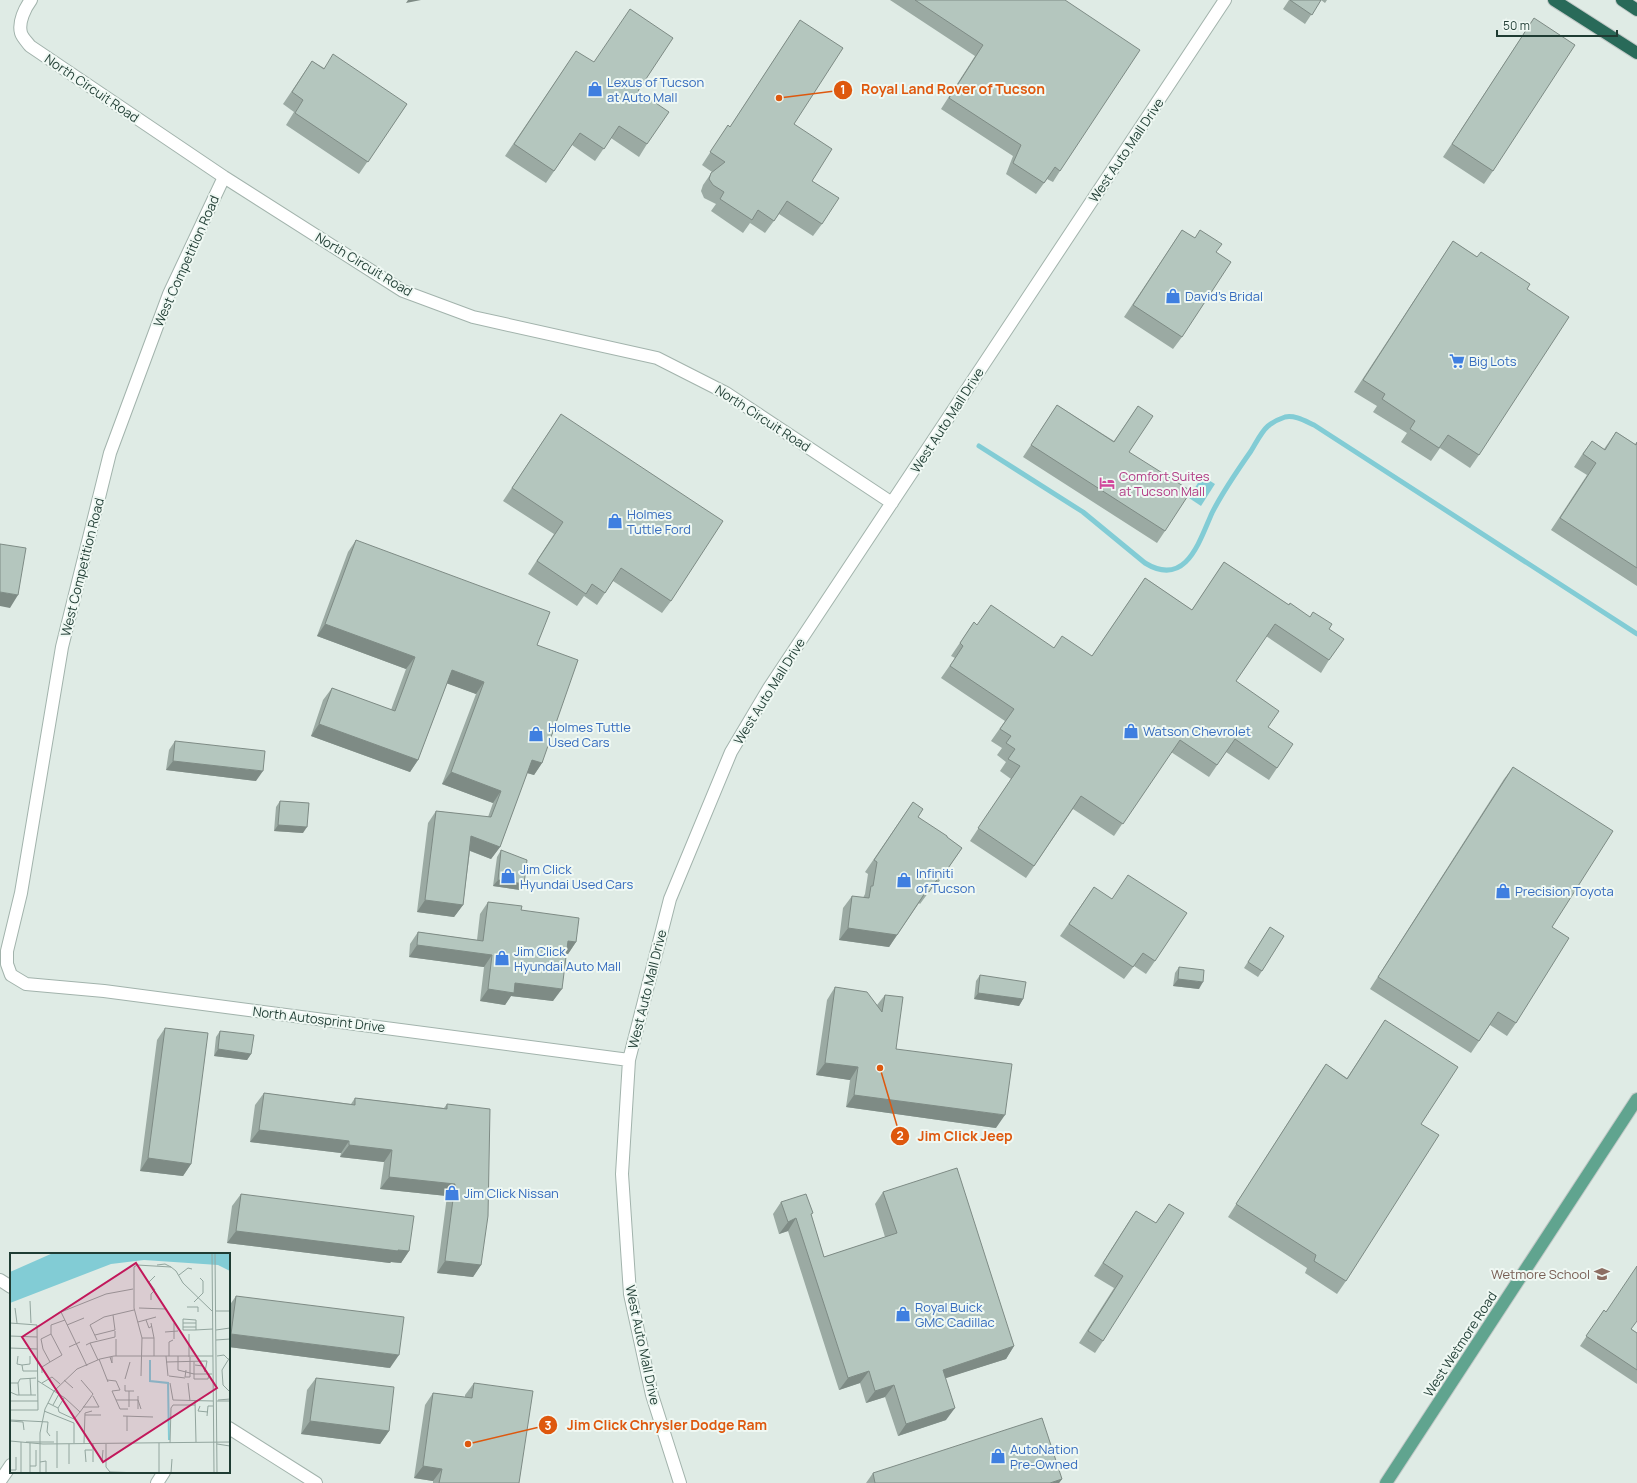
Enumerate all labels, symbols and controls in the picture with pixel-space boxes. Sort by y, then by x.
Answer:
scale bar [1497,12,1617,38]
text: 50 m [1503,17,1530,34]
street label: North Circuit Road [41,50,143,126]
place label: Lexus of Tucson at Auto Mall [607,73,704,106]
callout: Royal Land Rover of Tucson [833,77,1053,103]
text: Royal Land Rover of Tucson [861,79,1045,98]
shop icon: Lexus of Tucson at Auto Mall [586,80,604,98]
text: 1 [840,81,846,98]
street label: West Auto Mall Drive [1084,94,1168,206]
street label: West Competition Road [149,192,223,330]
street label: North Circuit Road [312,228,416,300]
shop icon: David's Bridal [1164,287,1182,305]
place label: David's Bridal [1185,287,1263,305]
supermarket icon: Big Lots [1448,352,1466,370]
place label: Big Lots [1469,352,1517,370]
street label: West Auto Mall Drive [906,364,988,476]
street label: North Circuit Road [712,380,814,456]
place label: Comfort Suites at Tucson Mall [1119,467,1210,500]
hotel icon: Comfort Suites at Tucson Mall [1098,474,1116,492]
street label: West Competition Road [56,496,108,638]
place label: Holmes Tuttle Ford [627,505,691,538]
shop icon: Holmes Tuttle Ford [606,512,624,530]
street label: West Auto Mall Drive [729,634,809,748]
place label: Holmes Tuttle Used Cars [548,718,631,751]
shop icon: Watson Chevrolet [1122,722,1140,740]
place label: Watson Chevrolet [1143,722,1251,740]
shop icon: Holmes Tuttle Used Cars [527,725,545,743]
place label: Jim Click Hyundai Used Cars [520,860,634,893]
place label: Infiniti of Tucson [916,864,975,897]
shop icon: Jim Click Hyundai Used Cars [499,867,517,885]
shop icon: Infiniti of Tucson [895,871,913,889]
shop icon: Precision Toyota [1494,882,1512,900]
place label: Precision Toyota [1515,882,1614,900]
street label: West Auto Mall Drive [624,927,671,1050]
place label: Jim Click Hyundai Auto Mall [514,942,621,975]
shop icon: Jim Click Hyundai Auto Mall [493,949,511,967]
street label: North Autosprint Drive [252,1002,387,1036]
callout: Jim Click Jeep [890,1123,1021,1149]
text: Jim Click Jeep [917,1126,1013,1145]
text: 2 [896,1127,904,1144]
shop icon: Jim Click Nissan [443,1184,461,1202]
place label: Jim Click Nissan [464,1184,559,1202]
inset map [10,1253,230,1473]
place label: Wetmore School [1491,1265,1590,1283]
school or university icon: Wetmore School [1593,1265,1611,1283]
street label: West Auto Mall Drive [622,1283,665,1407]
street label: West Wetmore Road [1419,1288,1501,1400]
place label: Royal Buick GMC Cadillac [915,1298,995,1331]
shop icon: Royal Buick GMC Cadillac [894,1305,912,1323]
callout: Jim Click Chrysler Dodge Ram [538,1412,775,1438]
text: Jim Click Chrysler Dodge Ram [567,1415,767,1434]
text: 3 [545,1417,552,1434]
place label: AutoNation Pre-Owned [1010,1440,1078,1473]
shop icon: AutoNation Pre-Owned [989,1447,1007,1465]

